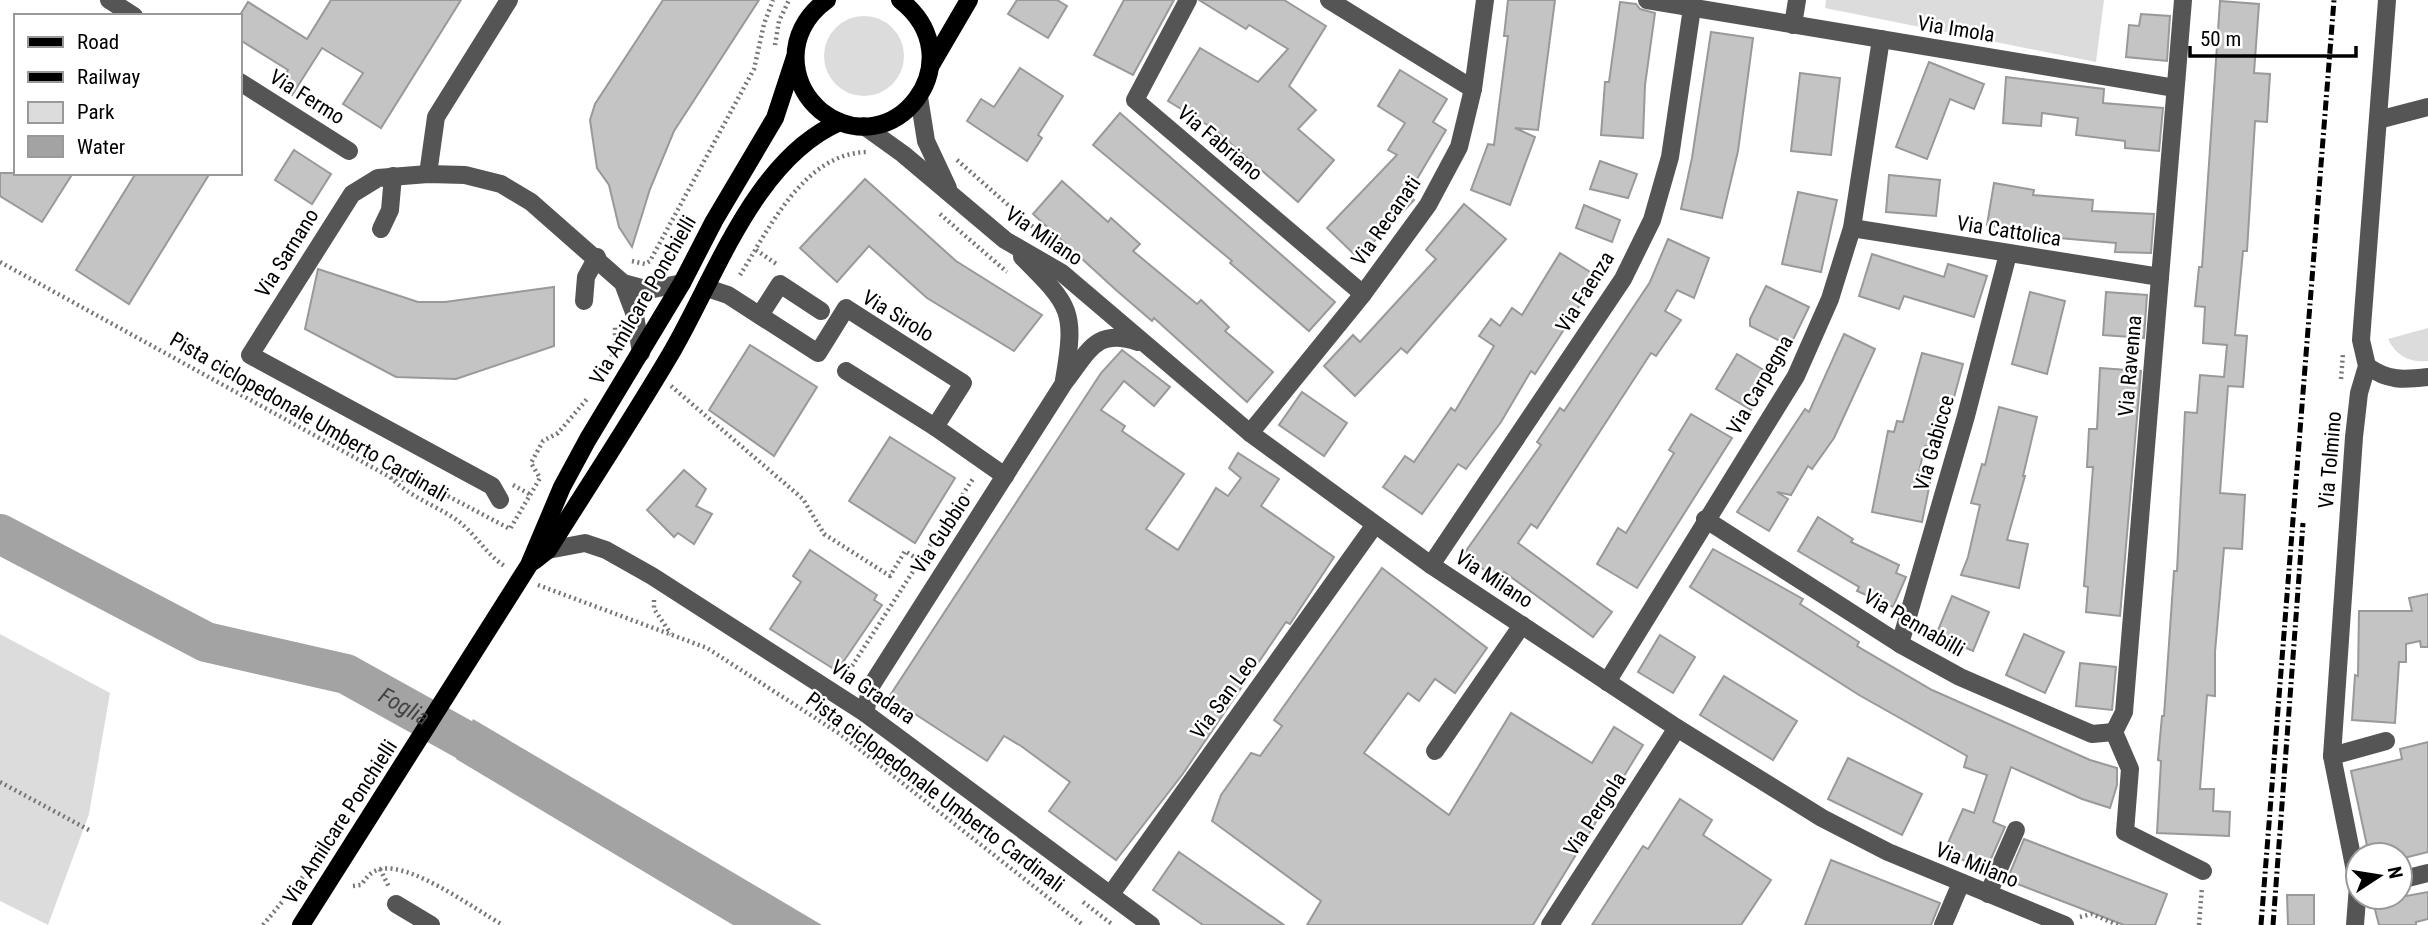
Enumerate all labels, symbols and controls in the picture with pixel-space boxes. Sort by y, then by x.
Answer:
street label: Via Imola [1916,11,1996,47]
legend [14,14,242,175]
scale bar [2190,14,2356,58]
text: 50 m [2200,27,2241,51]
text: Road [77,30,119,54]
text: Railway [77,65,140,89]
street label: Via Fermo [265,65,349,129]
text: Park [77,100,115,124]
street label: Via Fabriano [1173,100,1267,186]
text: Water [77,135,125,159]
street label: Via Recanati [1346,172,1426,270]
street label: Via Milano [1001,202,1087,270]
street label: Via Sarnano [250,204,324,302]
street label: Via Amilcare Ponchielli [585,211,701,389]
street label: Via Cattolica [1955,211,2063,251]
street label: Via Faenza [1551,247,1619,337]
street label: Via Sirolo [858,285,938,347]
street label: Via Ravenna [2114,314,2146,418]
street label: Pista ciclopedonale Umberto Cardinali [166,327,452,507]
street label: Via Carpegna [1722,331,1798,439]
street label: Via Gabicce [1909,392,1959,494]
street label: Via Tolmino [2314,410,2346,510]
street label: Via Gubbio [906,490,976,578]
street label: Via Milano [1451,545,1537,613]
street label: Via Pennabilli [1859,584,1969,662]
street label: Via San Leo [1186,650,1262,744]
street label: Via Gradara [826,655,920,729]
water label: Foglia [374,682,434,732]
street label: Pista ciclopedonale Umberto Cardinali [801,687,1069,897]
street label: Via Amilcare Ponchielli [278,735,402,909]
street label: Via Pergola [1559,768,1631,860]
street label: Via Milano [1932,837,2022,893]
north arrow [2344,841,2414,911]
text: N [2383,864,2408,881]

